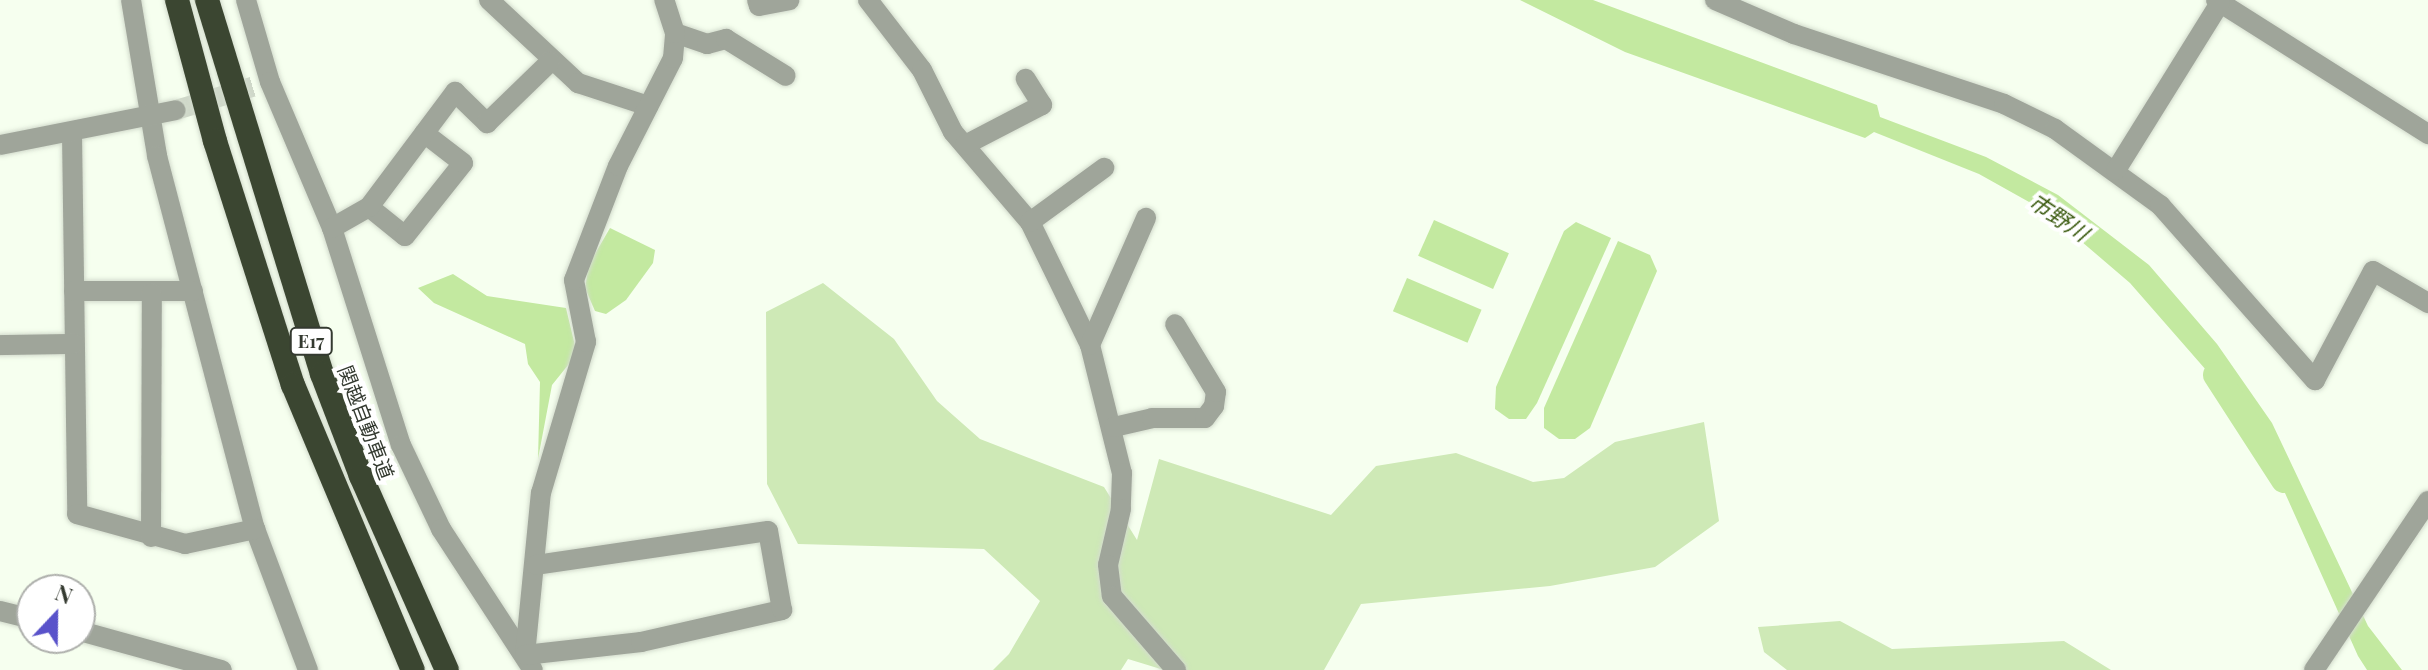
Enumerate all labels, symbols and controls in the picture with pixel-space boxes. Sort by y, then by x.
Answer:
water label: 市野川 [2024,188,2094,246]
road number: E17 [289,327,333,355]
street label: 関越自動車道 [334,362,400,482]
north arrow [16,574,96,654]
text: N [51,577,77,610]

